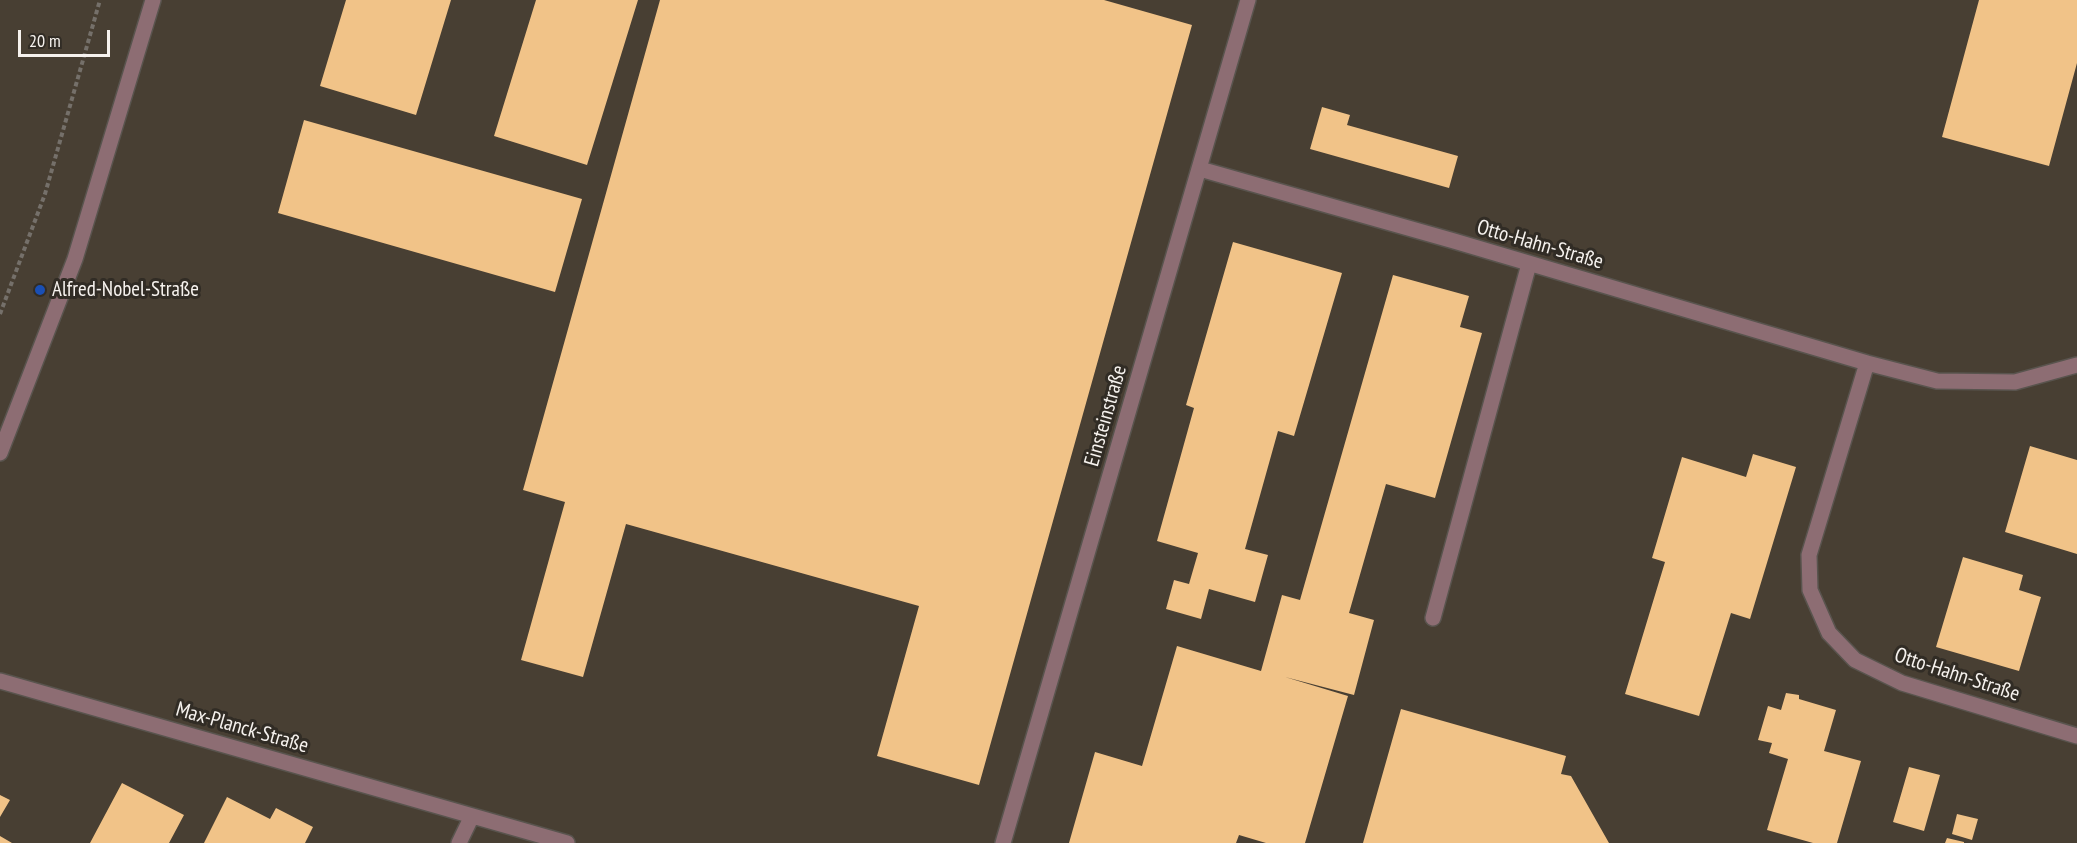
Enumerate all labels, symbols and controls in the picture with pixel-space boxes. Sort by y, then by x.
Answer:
scale bar [21,18,112,56]
text: 20 m [29,29,61,52]
street label: Otto-Hahn-Straße [1474,215,1606,275]
place label: Alfred-Nobel-Straße [52,277,199,303]
marker: Alfred-Nobel-Straße [33,283,47,297]
street label: Einsteinstraße [1080,363,1132,469]
street label: Otto-Hahn-Straße [1891,643,2023,707]
street label: Max-Planck-Straße [173,697,311,759]

